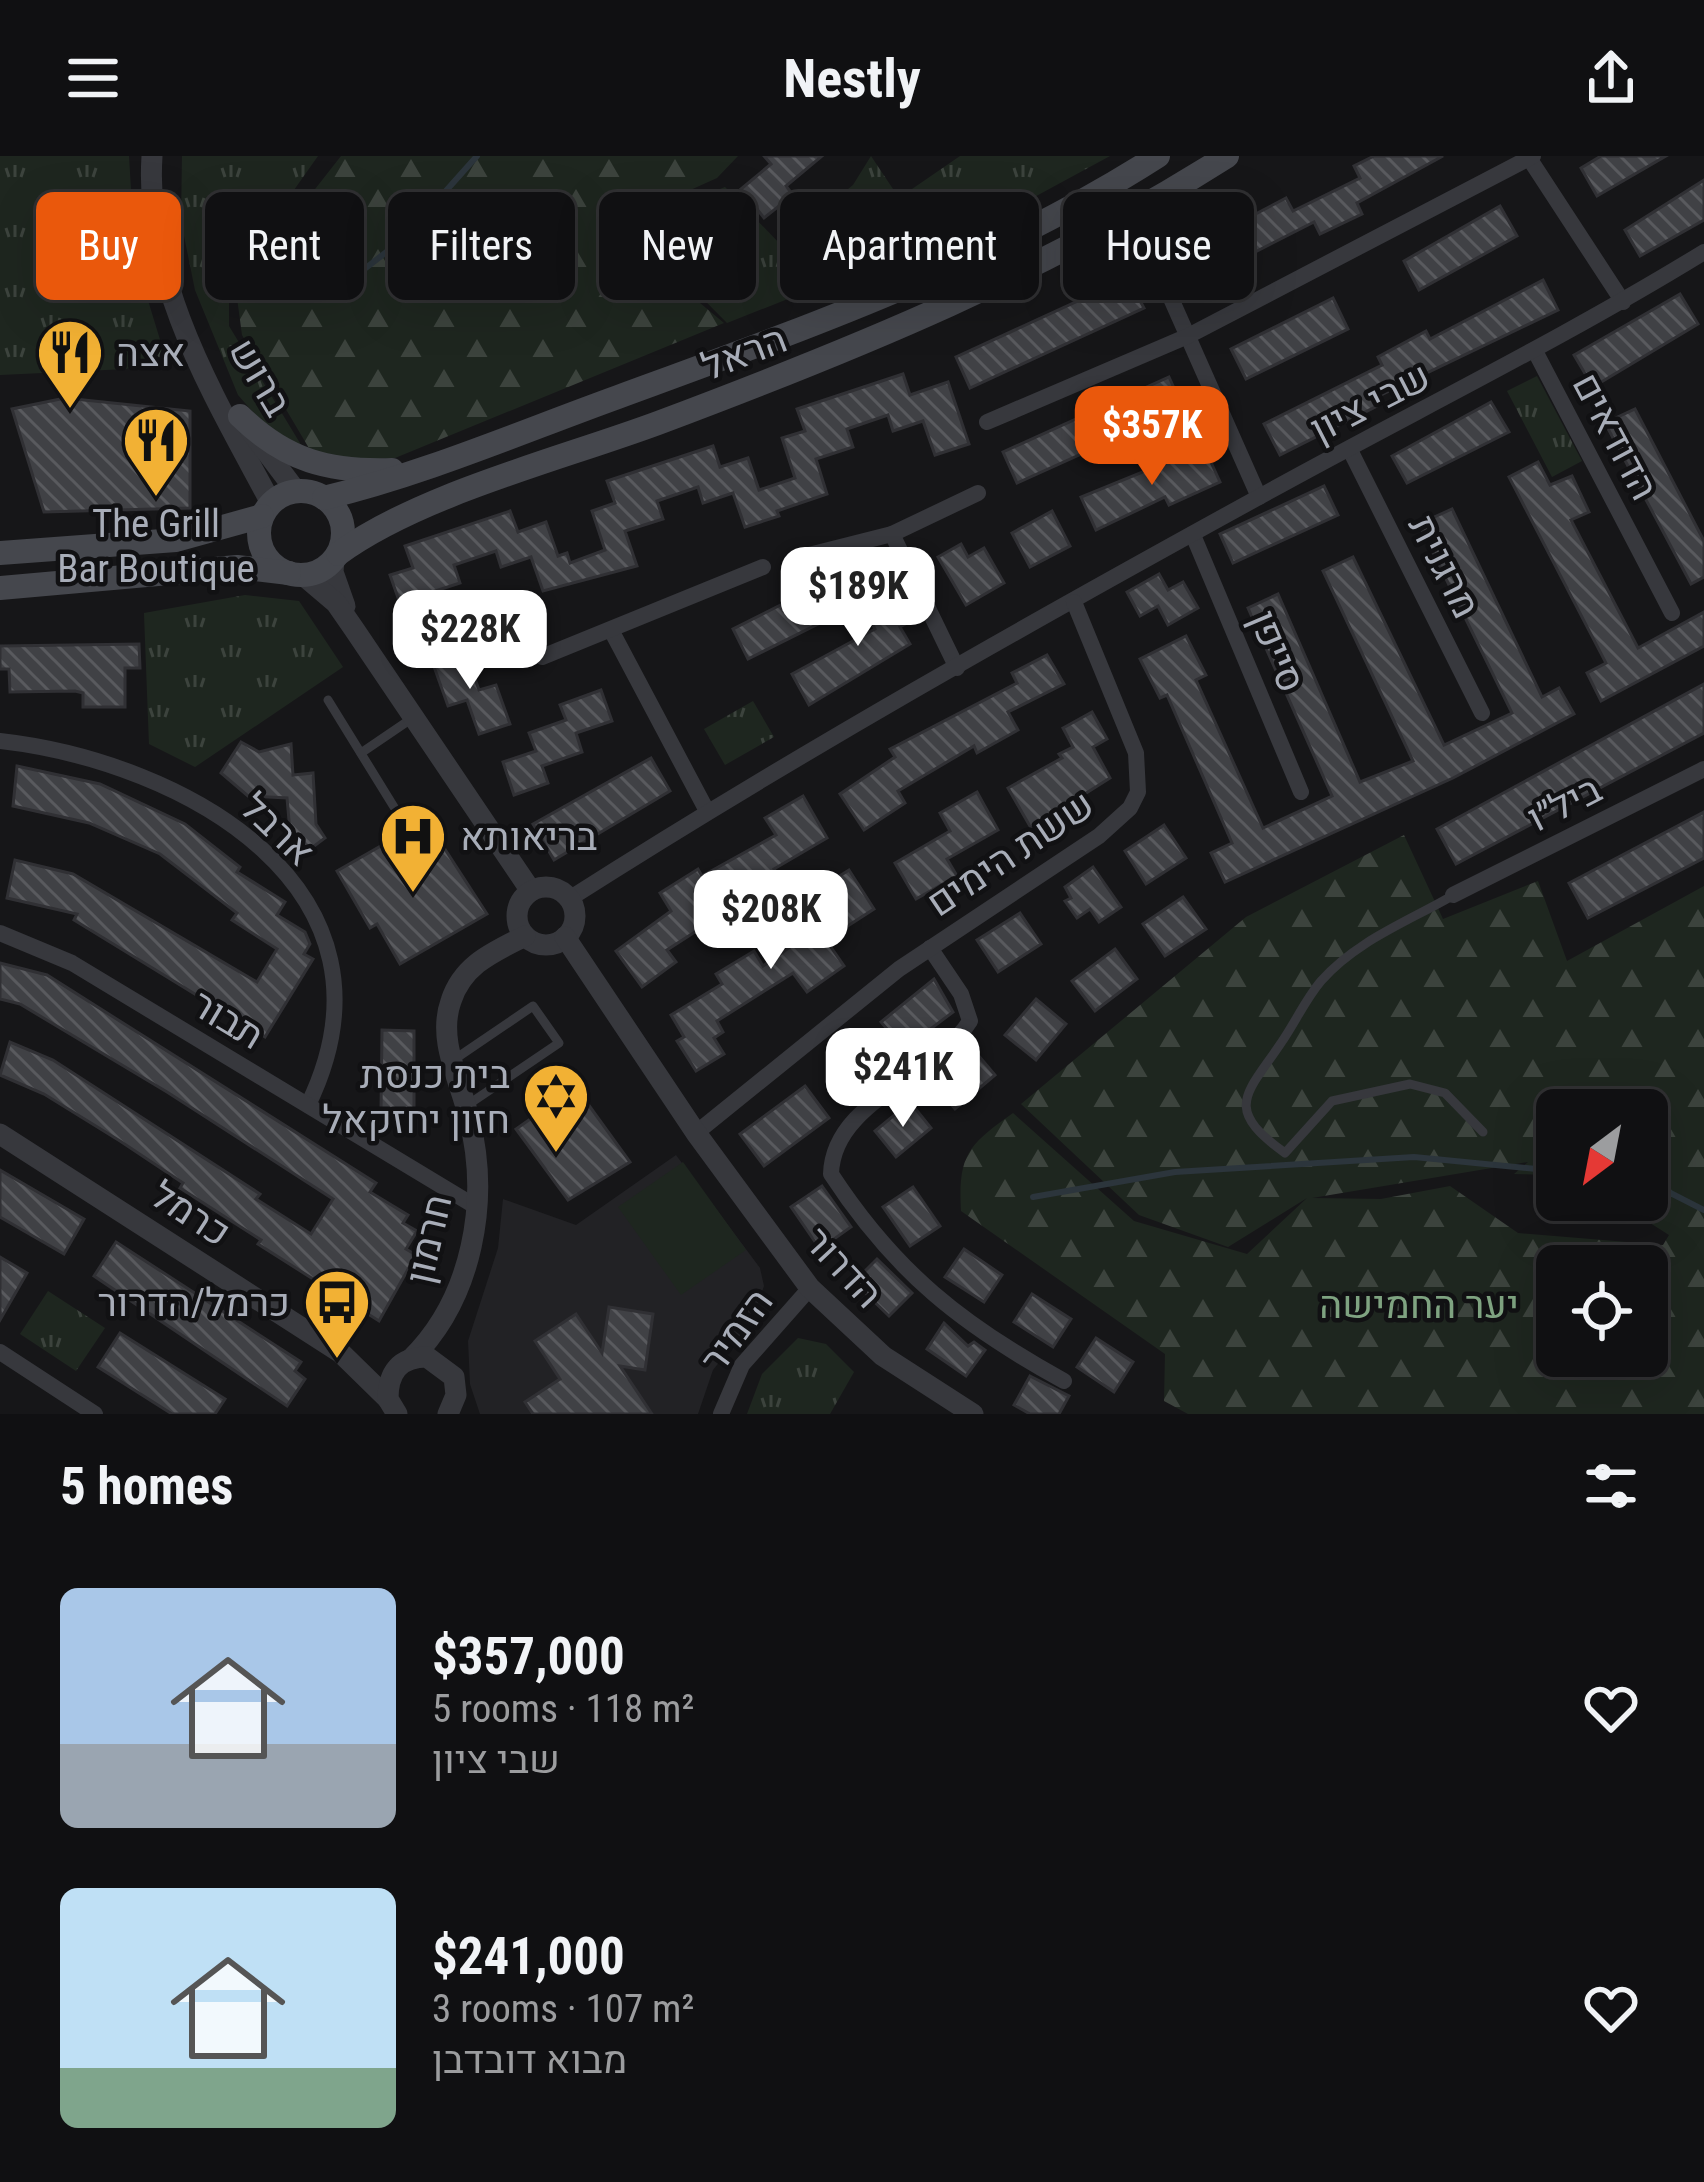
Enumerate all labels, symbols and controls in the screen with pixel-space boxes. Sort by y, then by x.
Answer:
icon: menu [60,45,126,111]
icon: share [1578,45,1644,111]
text: Nestly [783,47,921,110]
chip: Buy [36,192,181,300]
chip: Rent [205,192,364,300]
chip: Filters [388,192,575,300]
chip: New [599,192,756,300]
chip: Apartment [780,192,1039,300]
chip: House [1063,192,1254,300]
street label: הראל [695,316,793,390]
restaurant icon: אצה [35,317,105,411]
place label: אצה [116,330,185,376]
street label: ברוש [219,330,301,425]
street label: שבי ציון [1303,353,1438,452]
street label: הדודאים [1563,365,1667,508]
pin: $357K [1068,386,1236,488]
text: $357K [1102,402,1202,448]
restaurant icon: The Grill Bar Boutique [121,405,191,499]
place label: The Grill Bar Boutique [57,501,255,592]
street label: מרגנית [1399,507,1489,626]
pin: $189K [774,547,942,649]
text: $189K [808,563,908,609]
pin: $228K [386,590,554,692]
street label: סייפן [1239,604,1315,699]
text: $228K [420,606,520,652]
street label: ביל״ו [1520,766,1609,842]
street label: ששת הימים [918,781,1103,926]
street label: ארבל [231,784,324,876]
hospital icon: בריאותא [378,801,448,895]
place label: בריאותא [460,814,597,860]
pin: $208K [687,870,855,972]
text: $208K [721,886,821,932]
street label: תבור [183,981,272,1059]
pin: $241K [819,1028,987,1130]
text: $241K [853,1044,953,1090]
place label: בית כנסת חזון יחזקאל [322,1052,510,1143]
synagogue icon: בית כנסת חזון יחזקאל [521,1061,591,1155]
north arrow [1536,1089,1668,1221]
map controls [1536,1089,1668,1377]
street label: כרמל [142,1171,239,1256]
street label: חרמון [396,1190,462,1288]
street label: הדרור [795,1218,892,1317]
button: locate [1536,1245,1668,1377]
bus stop icon: כרמל/הדרור [302,1267,372,1361]
place label: כרמל/הדרור [98,1280,290,1326]
street label: הזמיר [691,1280,783,1381]
park label: יער החמישה [1319,1282,1519,1328]
icon: filters [1578,1453,1644,1519]
text: 5 homes [60,1457,233,1516]
text: $357,000 [432,1627,625,1686]
icon: home [156,1636,300,1780]
icon: heart [1578,1675,1644,1741]
text: 5 rooms · 118 m² [432,1686,694,1732]
text: שבי ציון [432,1737,560,1783]
text: $241,000 [432,1927,625,1986]
icon: home [156,1936,300,2080]
icon: heart [1578,1975,1644,2041]
text: 3 rooms · 107 m² [432,1986,694,2032]
text: מבוא דובדבן [432,2037,627,2083]

